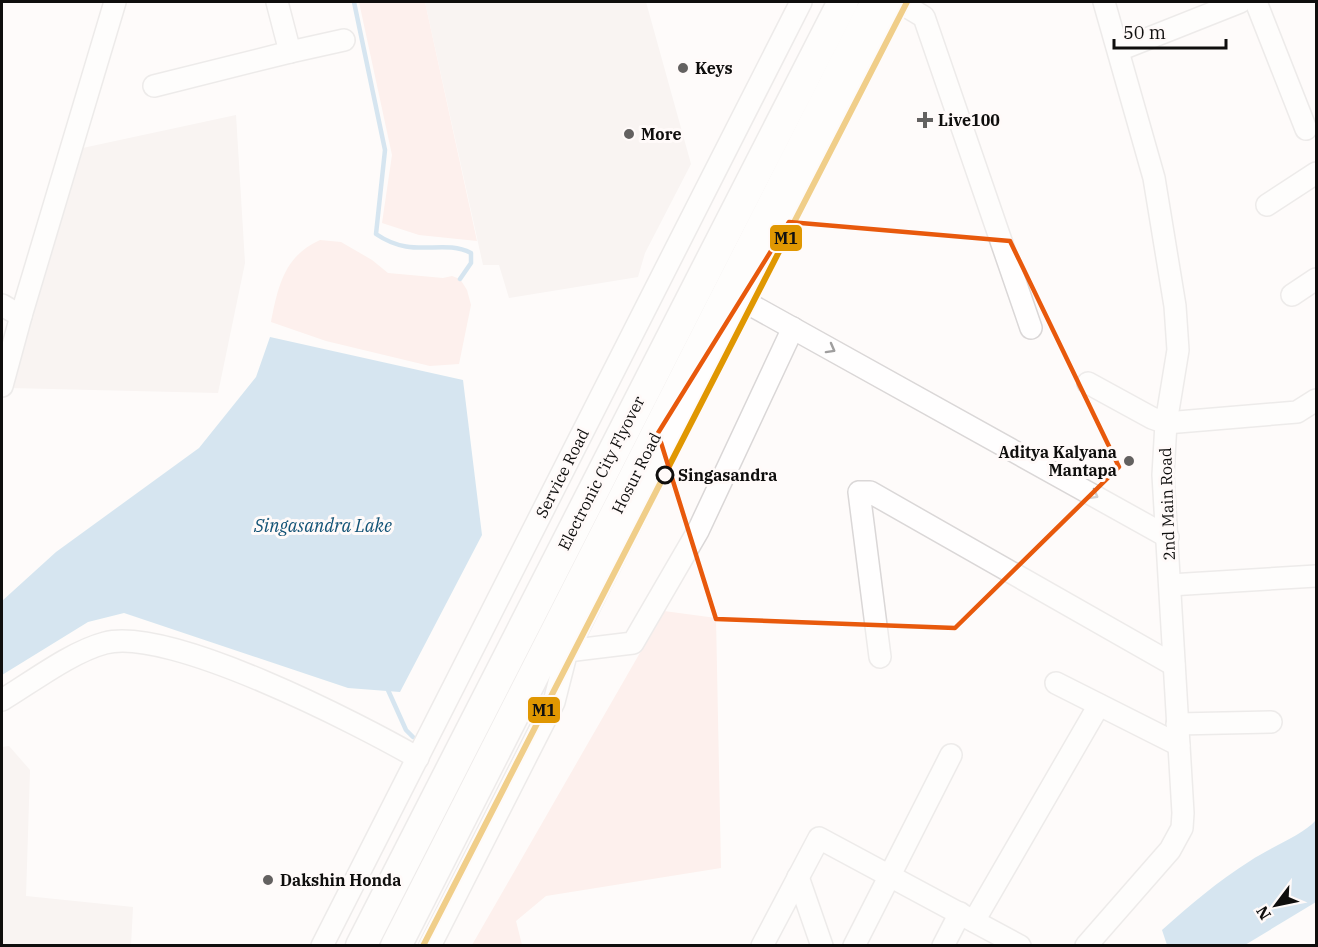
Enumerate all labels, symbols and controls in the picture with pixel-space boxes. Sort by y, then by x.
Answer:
scale bar [1114,12,1226,50]
text: 50 m [1123,21,1166,44]
place label: Keys [695,58,733,78]
marker: Keys [676,61,690,75]
place label: Live100 [938,110,1000,130]
marker: Live100 [916,111,934,129]
place label: More [641,124,682,144]
marker: More [622,127,636,141]
line badge: M1 [769,224,803,252]
text: M1 [774,228,798,248]
one-way arrow [825,342,836,354]
street label: Electronic City Flyover [553,393,649,553]
street label: Service Road [531,425,593,521]
street label: Hosur Road [607,429,665,517]
place label: Aditya Kalyana Mantapa [999,442,1117,480]
street label: 2nd Main Road [1155,447,1179,561]
marker: Aditya Kalyana Mantapa [1122,454,1136,468]
place label: Singasandra [678,465,777,485]
marker: Singasandra [656,466,674,484]
one-way arrow [1087,488,1098,499]
water label: Singasandra Lake [253,514,392,537]
line badge: M1 [527,696,561,724]
text: M1 [532,700,556,720]
place label: Dakshin Honda [280,870,401,890]
marker: Dakshin Honda [261,873,275,887]
north arrow [1246,875,1306,935]
text: N [1251,902,1275,924]

